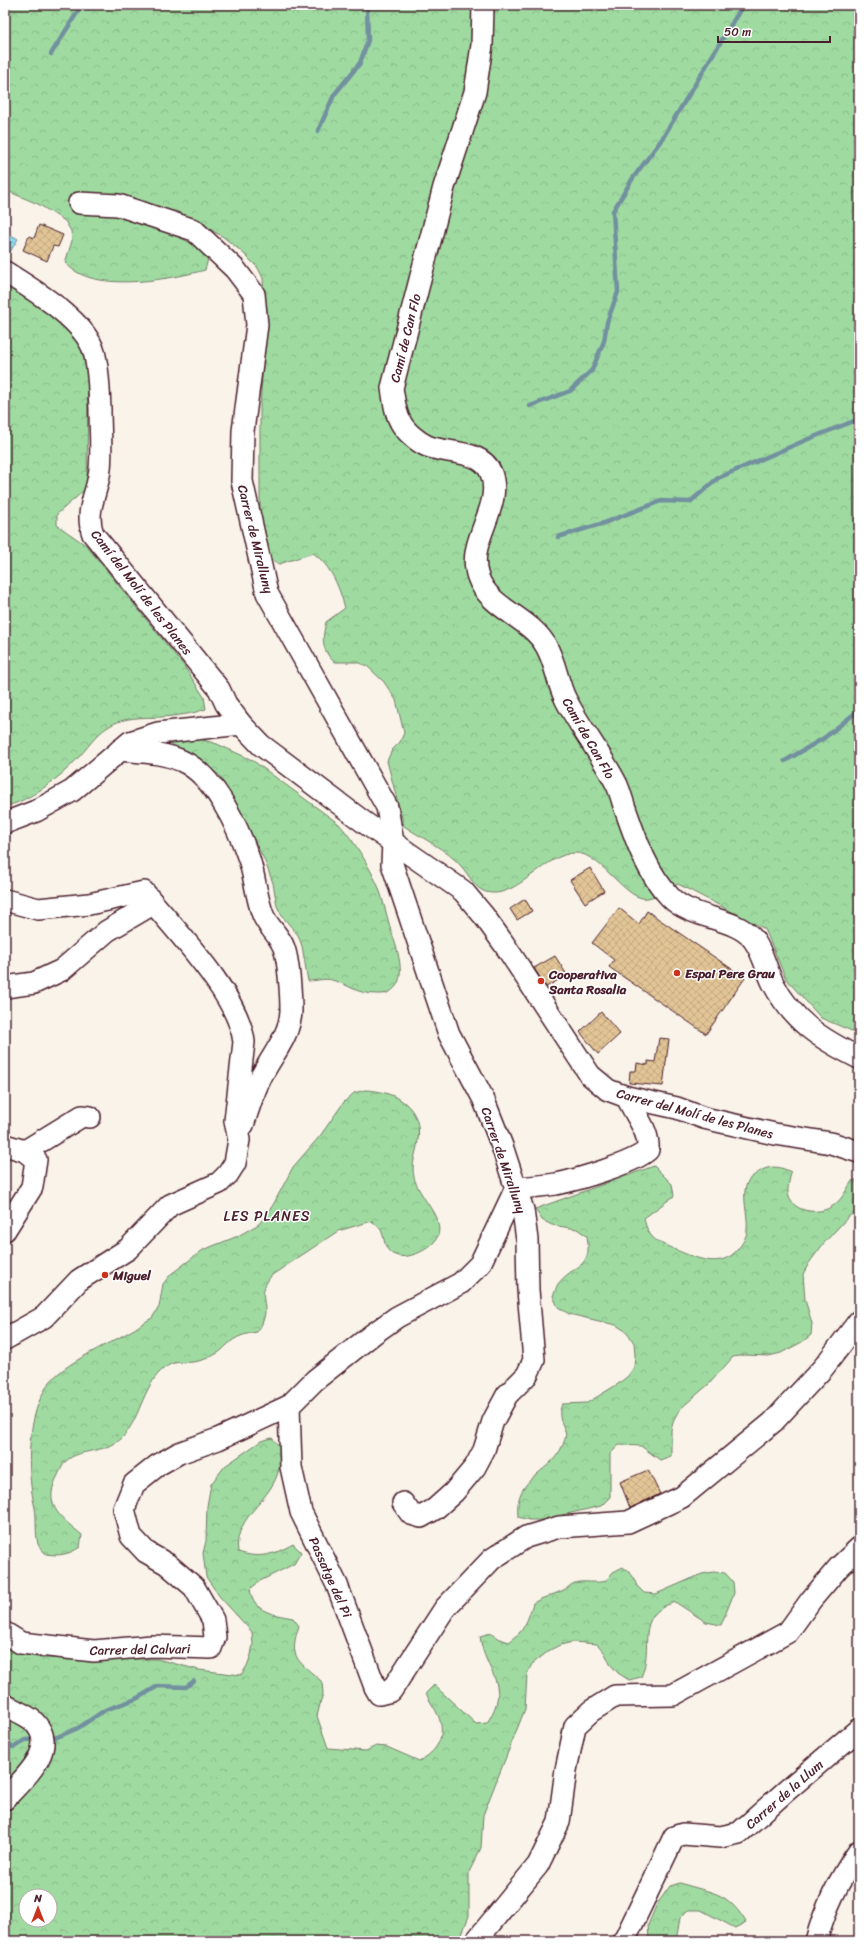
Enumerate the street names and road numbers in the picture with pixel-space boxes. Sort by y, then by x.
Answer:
street label: Camí de Can Flo [383,291,428,385]
street label: Carrer de Miralluny [231,482,280,596]
street label: Camí del Molí de les Planes [85,524,199,661]
street label: Camí de Can Flo [556,693,621,784]
street label: Carrer del Molí de les Planes [614,1081,776,1146]
street label: Carrer de Miralluny [475,1104,533,1217]
street label: Passatge del Pi [302,1533,359,1622]
street label: Carrer del Calvari [89,1637,191,1662]
street label: Carrer de la Llum [740,1754,829,1835]

